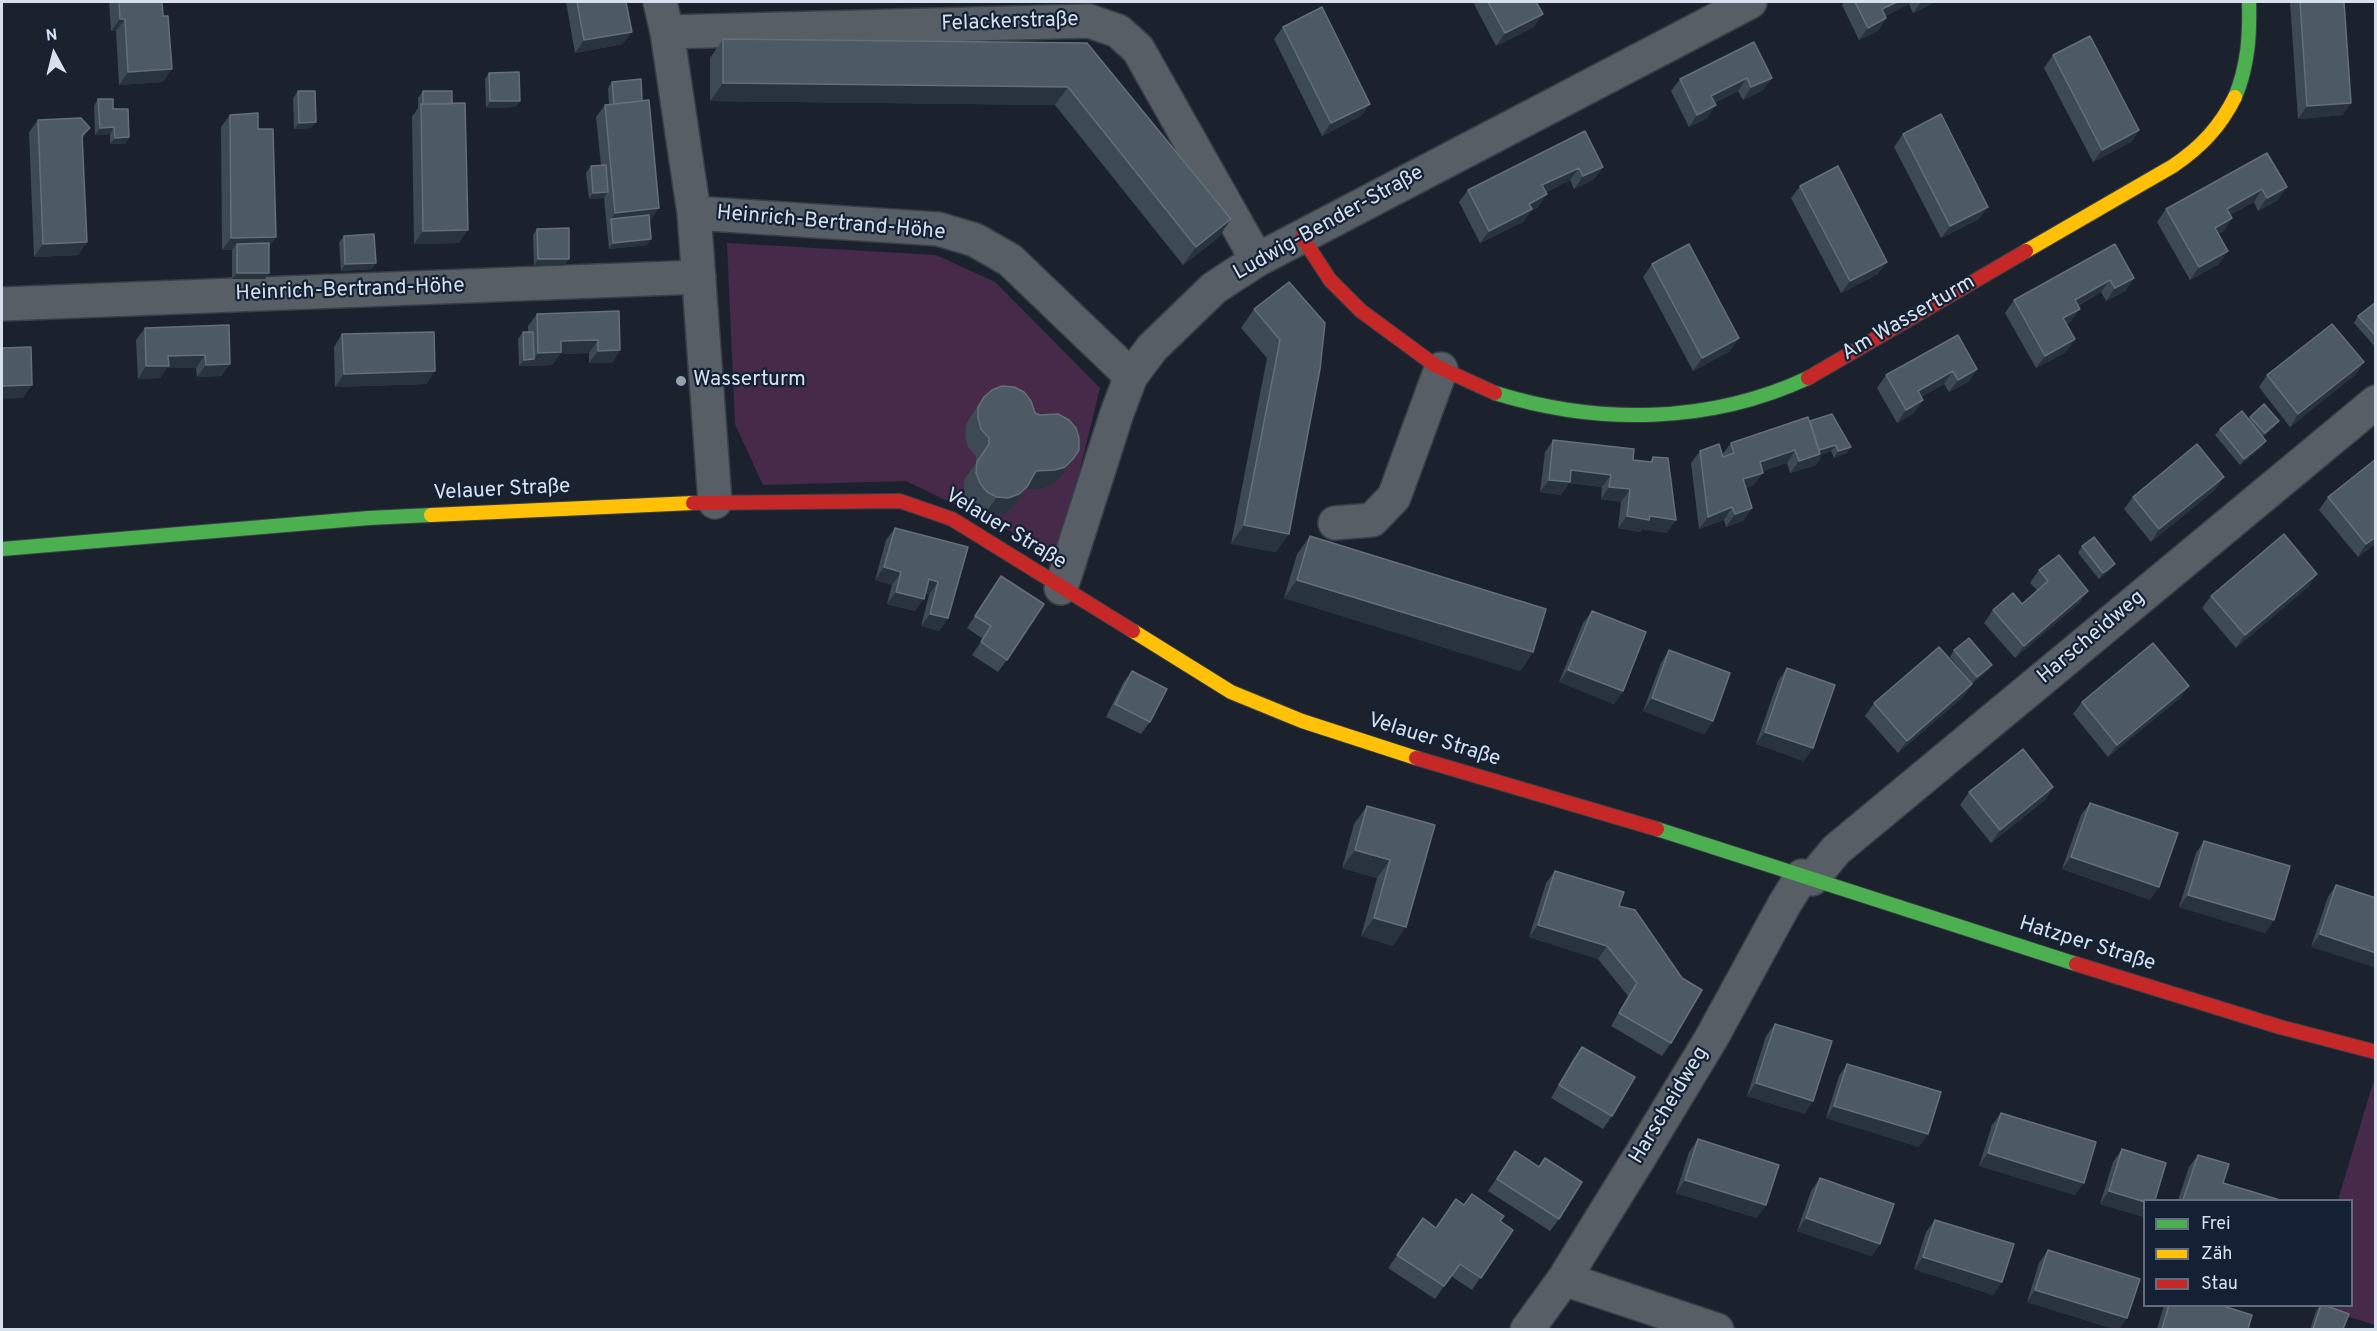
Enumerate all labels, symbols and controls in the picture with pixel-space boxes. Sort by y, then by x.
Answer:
street label: Felackerstraße [941,8,1079,38]
north arrow [24,24,84,84]
text: N [45,26,59,47]
street label: Ludwig-Bender-Straße [1230,161,1428,287]
street label: Heinrich-Bertrand-Höhe [716,201,946,247]
street label: Am Wasserturm [1838,271,1980,367]
street label: Heinrich-Bertrand-Höhe [235,274,465,308]
place label: Wasserturm [693,368,806,394]
marker: Wasserturm [674,374,688,388]
street label: Velauer Straße [433,475,571,507]
street label: Velauer Straße [940,484,1070,576]
street label: Harscheidweg [2033,586,2151,690]
street label: Velauer Straße [1365,709,1503,773]
street label: Hatzper Straße [2016,912,2158,978]
street label: Harscheidweg [1625,1043,1715,1169]
legend [2143,1199,2353,1307]
text: Frei [2201,1213,2231,1236]
text: Zäh [2201,1243,2232,1266]
text: Stau [2201,1273,2238,1296]

